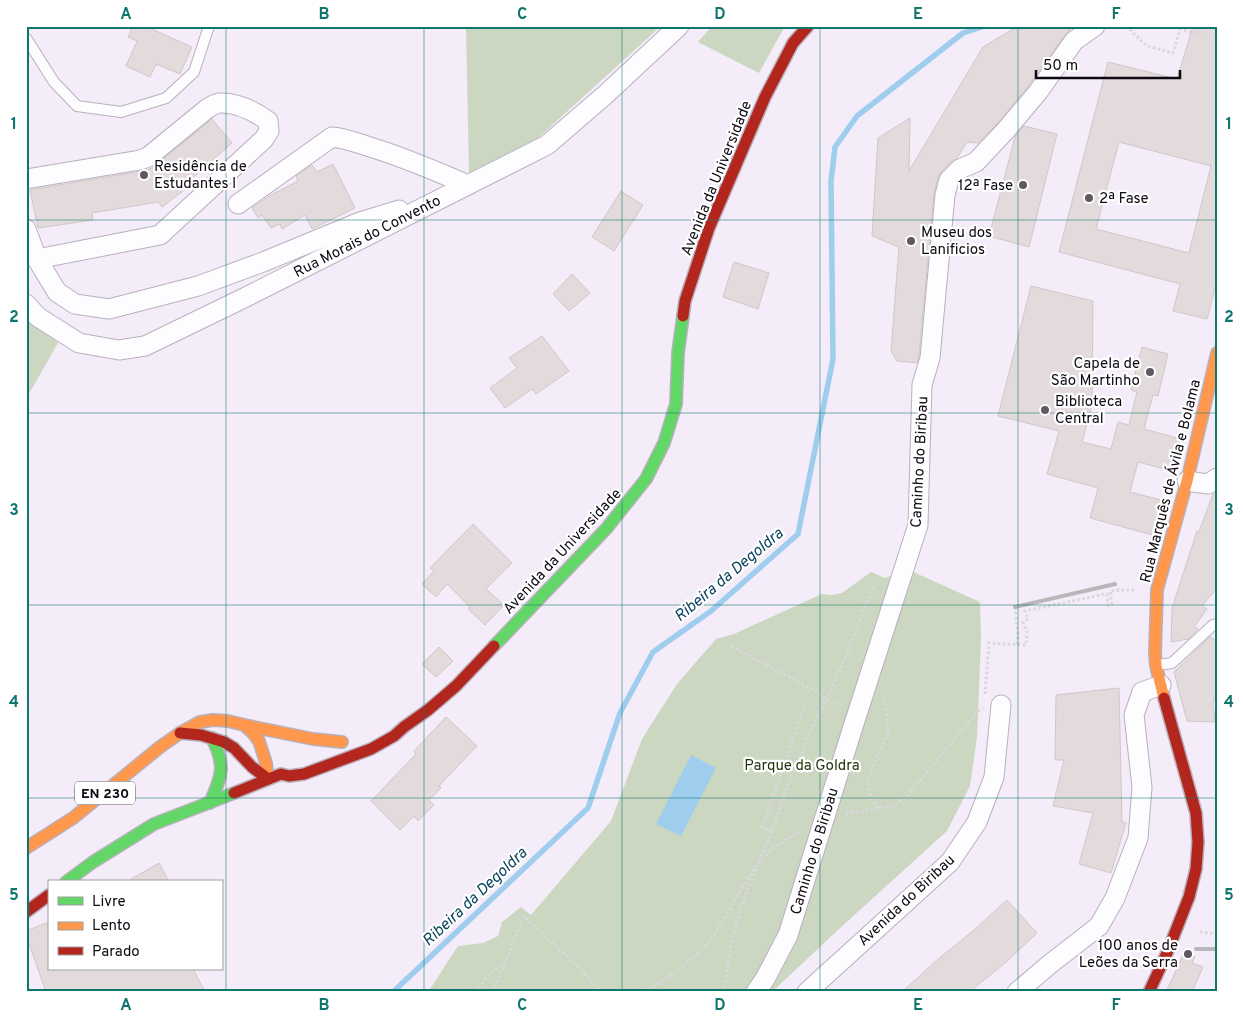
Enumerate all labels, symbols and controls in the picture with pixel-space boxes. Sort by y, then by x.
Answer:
text: A [120,5,132,25]
text: B [318,5,330,25]
text: C [517,5,527,25]
text: D [714,5,726,25]
text: E [913,5,923,25]
text: F [1111,5,1121,25]
scale bar [1036,48,1179,80]
text: 50 m [1043,57,1078,76]
street label: Avenida da Universidade [678,98,757,259]
text: 1 [11,115,17,135]
text: 1 [1226,115,1232,135]
place label: Residência de Estudantes I [154,158,247,194]
marker: Residência de Estudantes I [138,169,150,181]
place label: 12ª Fase [958,177,1013,196]
marker: 12ª Fase [1017,179,1029,191]
place label: 2ª Fase [1099,190,1149,209]
street label: Rua Morais do Convento [291,192,444,283]
marker: 2ª Fase [1083,192,1095,204]
place label: Museu dos Lanificios [921,224,992,260]
marker: Museu dos Lanificios [905,235,917,247]
text: 2 [9,308,19,328]
text: 2 [1224,308,1234,328]
place label: Capela de São Martinho [1051,355,1140,391]
marker: Capela de São Martinho [1144,366,1156,378]
street label: Rua Marquês de Ávila e Bolama [1136,378,1206,585]
place label: Biblioteca Central [1055,393,1122,429]
street label: Caminho do Biribau [908,396,933,528]
marker: Biblioteca Central [1039,404,1051,416]
street label: Avenida da Universidade [500,485,626,619]
text: 3 [9,501,19,521]
text: 3 [1224,501,1234,521]
water label: Ribeira da Degoldra [671,524,788,627]
text: 4 [9,693,19,713]
text: 4 [1224,693,1234,713]
park label: Parque da Goldra [744,757,860,776]
road number: EN 230 [75,781,135,804]
street label: Caminho do Biribau [787,786,844,917]
water label: Ribeira da Degoldra [419,843,533,951]
street label: Avenida do Biribau [855,851,960,951]
legend [48,880,222,970]
text: 5 [9,886,19,906]
text: 5 [1224,886,1234,906]
text: Livre [92,893,126,912]
text: Lento [92,917,131,936]
place label: 100 anos de Leões da Serra [1079,937,1178,973]
text: Parado [92,943,140,962]
marker: 100 anos de Leões da Serra [1182,948,1194,960]
text: A [120,996,132,1016]
text: B [318,996,330,1016]
text: C [517,996,527,1016]
text: D [714,996,726,1016]
text: E [913,996,923,1016]
text: F [1111,996,1121,1016]

